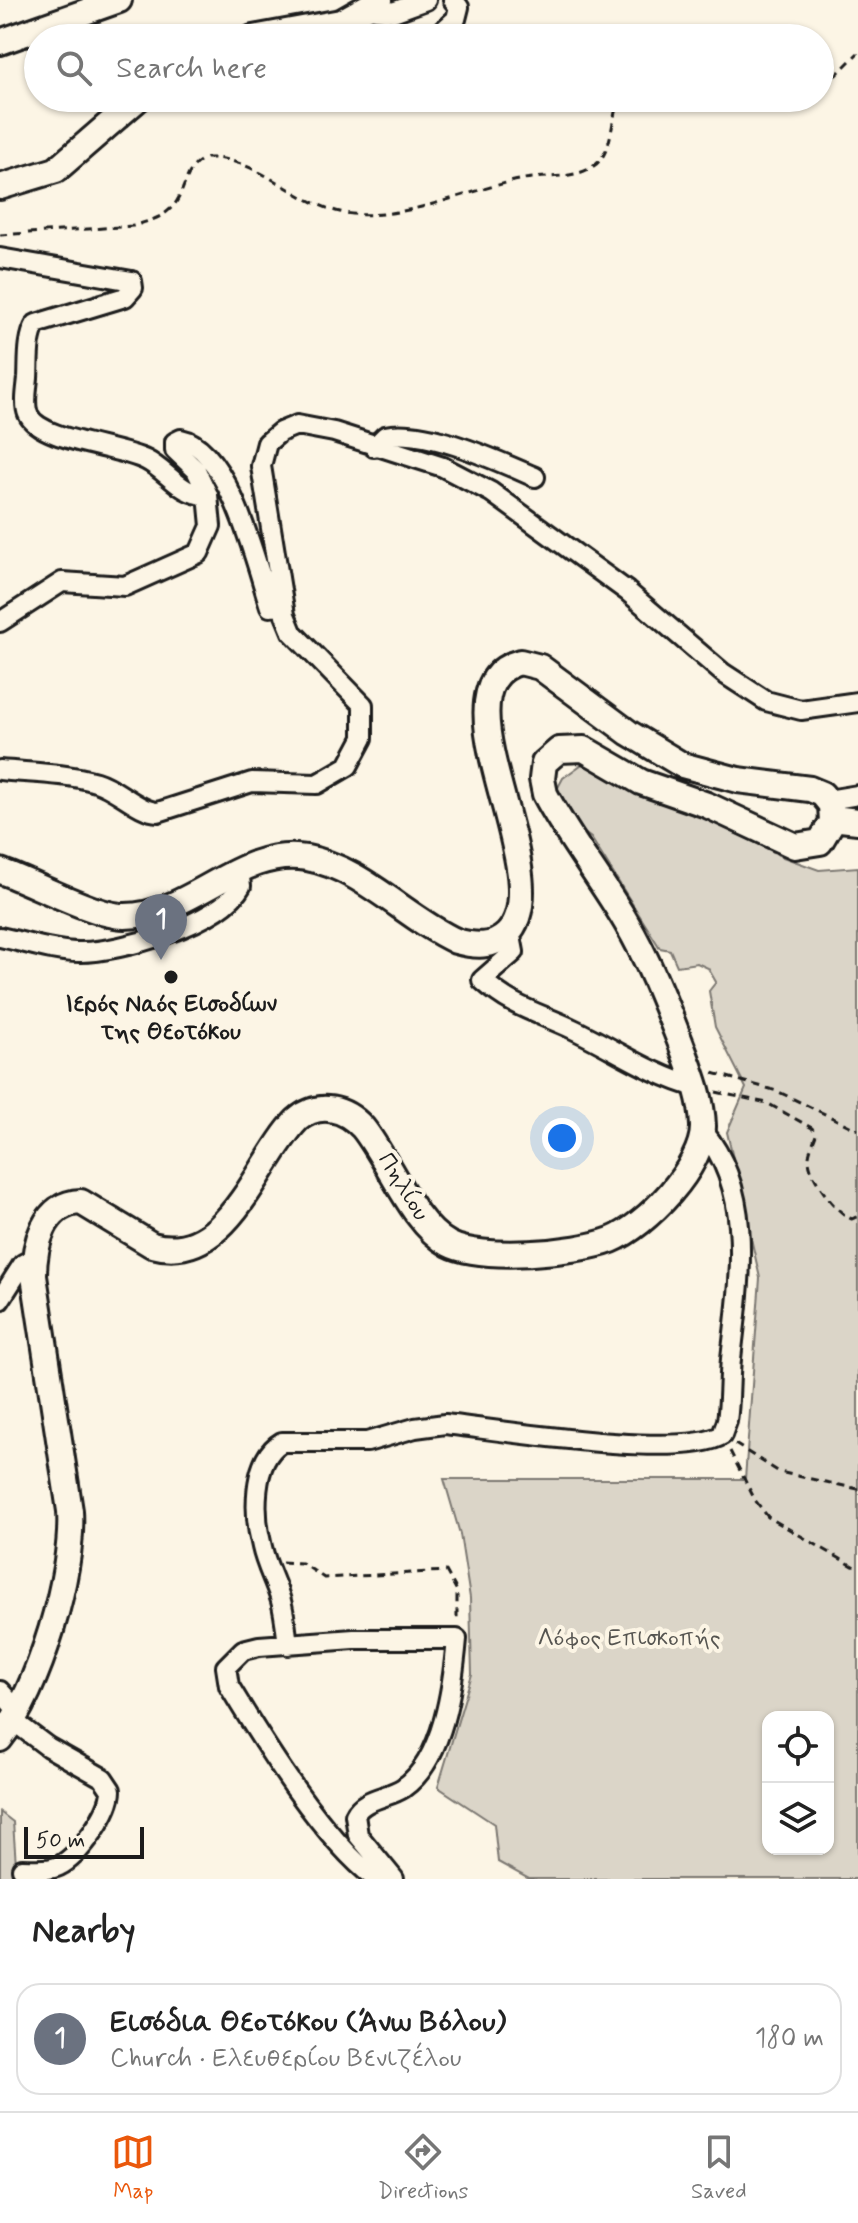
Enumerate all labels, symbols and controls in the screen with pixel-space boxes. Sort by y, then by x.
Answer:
search box [24,24,834,112]
icon: search [52,46,96,90]
text: Search here [116,49,267,88]
pin: 1 [135,894,187,960]
marker: Ιερός Ναός Εισοδίων της Θεοτόκου [162,968,180,986]
place label: Ιερός Ναός Εισοδίων της Θεοτόκου [65,989,277,1048]
your location [542,1118,582,1158]
street label: Πηλίου [370,1147,436,1227]
park label: Λόφος Επισκοπής [537,1623,721,1654]
map controls [762,1711,834,1855]
button: locate [762,1711,834,1783]
button: layers [762,1783,834,1855]
scale bar [24,1823,144,1859]
text: 50 m [36,1827,85,1855]
text: Nearby [32,1909,136,1954]
text: Εισόδια Θεοτόκου (Άνω Βόλου) [110,2003,506,2042]
text: 1 [54,2022,66,2056]
text: 180 m [755,2022,824,2056]
text: Church · Ελευθερίου Βενιζέλου [110,2042,462,2076]
tab: Map [111,2130,155,2206]
tab: Directions [378,2130,468,2206]
tab: Saved [691,2130,747,2206]

